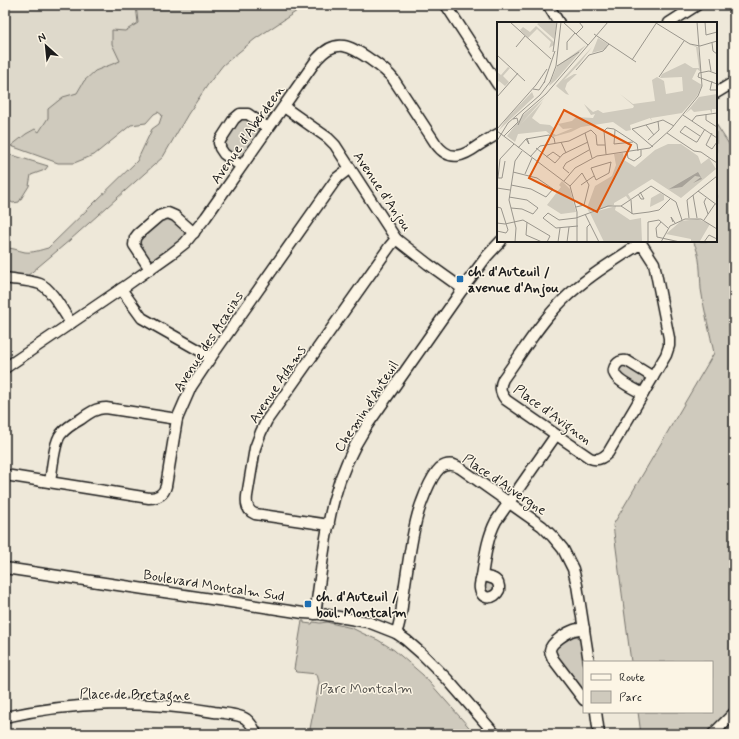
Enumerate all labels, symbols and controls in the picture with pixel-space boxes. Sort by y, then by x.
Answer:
inset map [497,22,717,242]
north arrow [26,26,66,66]
text: N [35,30,48,46]
street label: Avenue d'Aberdeen [207,82,289,188]
street label: Avenue d'Anjou [349,148,416,235]
place label: ch. d'Auteuil / avenue d'Anjou [467,263,559,298]
marker: ch. d'Auteuil / avenue d'Anjou [455,274,465,284]
street label: Avenue des Acacias [170,288,248,395]
street label: Avenue Adams [245,342,311,427]
street label: Chemin d'Auteuil [330,357,403,456]
street label: Place d'Avignon [509,380,595,451]
street label: Place d'Auvergne [458,450,550,520]
street label: Boulevard Montcalm Sud [142,566,286,606]
place label: ch. d'Auteuil / boul. Montcalm [315,588,407,622]
marker: ch. d'Auteuil / boul. Montcalm [303,599,313,609]
legend [583,661,713,713]
text: Route [619,670,645,686]
park label: Parc Montcalm [319,680,413,698]
street label: Place de Bretagne [79,685,191,707]
text: Parc [619,690,642,706]

